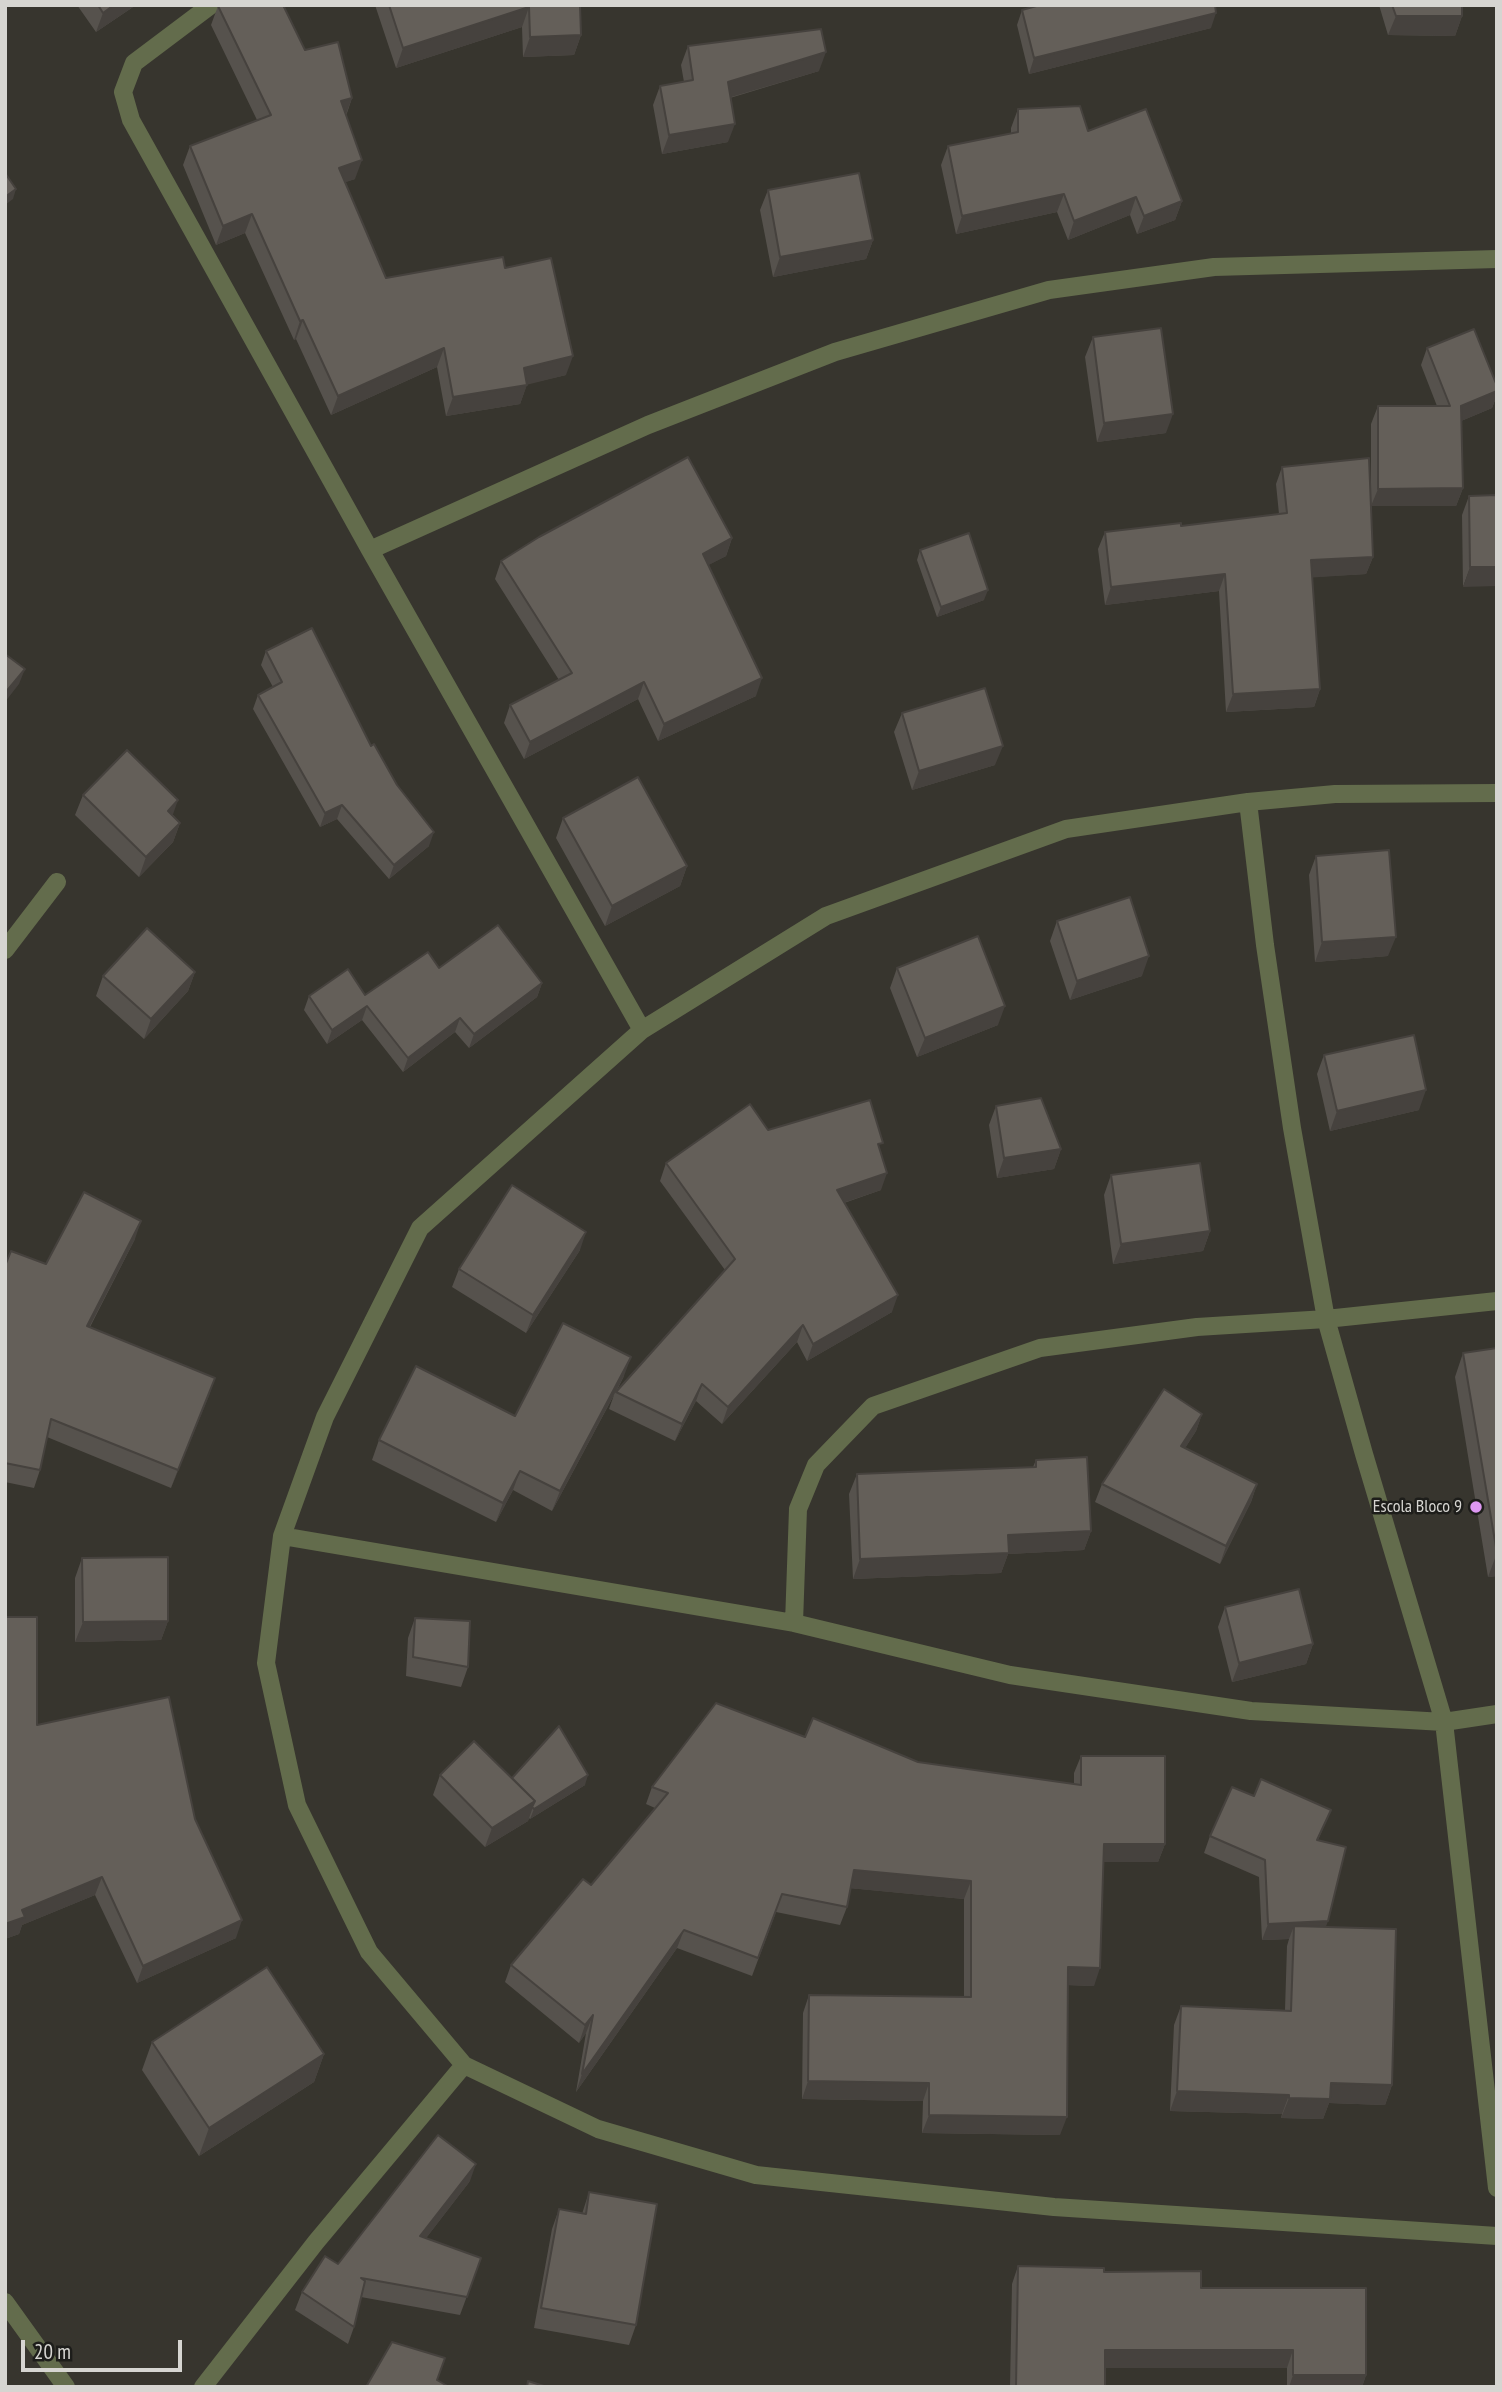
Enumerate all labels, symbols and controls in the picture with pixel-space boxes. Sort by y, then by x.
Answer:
place label: Escola Bloco 9 [1373,1496,1462,1518]
marker: Escola Bloco 9 [1468,1499,1484,1515]
scale bar [24,2326,186,2370]
text: 20 m [34,2338,71,2365]

